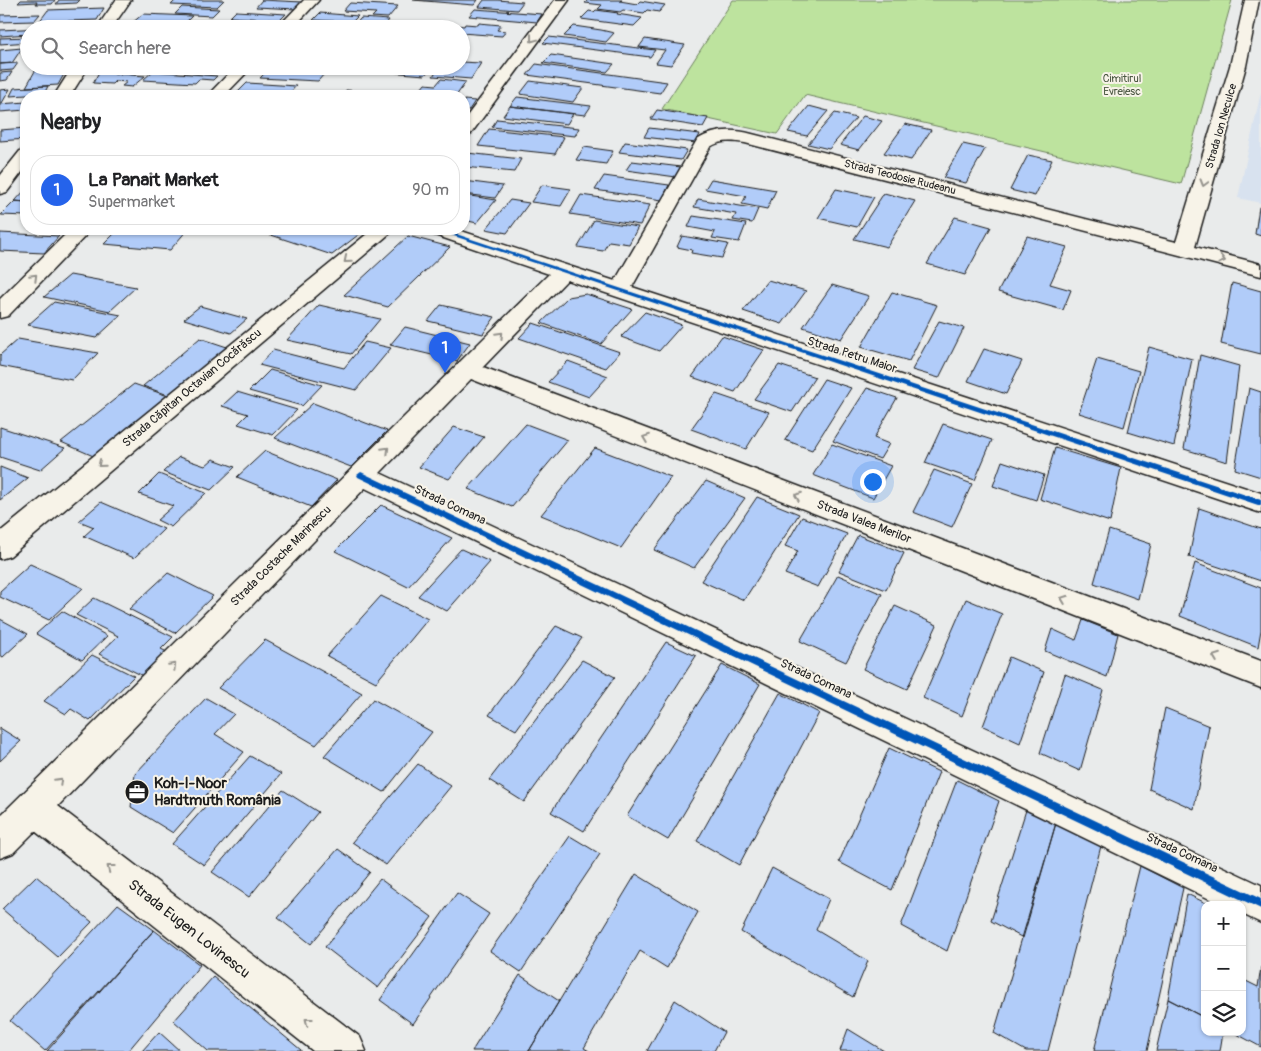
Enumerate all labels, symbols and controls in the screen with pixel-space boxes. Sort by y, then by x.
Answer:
search box [20,20,470,75]
one-way arrow [530,33,539,43]
icon: search [38,34,66,62]
text: Search here [78,36,171,60]
park label: Cimitirul Evreiesc [1103,72,1141,98]
street label: Strada Ion Neculce [1203,81,1240,170]
text: Nearby [40,109,101,136]
street label: Strada Teodosie Rudeanu [843,157,957,197]
text: La Panait Market [88,168,219,192]
one-way arrow [1199,179,1210,188]
text: 1 [54,180,60,200]
text: 90 m [412,180,449,200]
text: Supermarket [88,192,175,212]
one-way arrow [344,254,353,262]
one-way arrow [1218,254,1227,265]
one-way arrow [29,274,38,283]
street label: Strada Căpitan Octavian Cocărăscu [119,325,265,451]
pin: 1 [429,332,461,373]
one-way arrow [494,332,503,341]
street label: Strada Petru Maior [805,333,899,377]
one-way arrow [642,434,651,444]
one-way arrow [380,447,389,456]
one-way arrow [98,458,107,467]
your location [860,469,886,495]
street label: Strada Comana [412,482,489,528]
one-way arrow [794,492,803,503]
street label: Strada Valea Merilor [815,497,914,547]
street label: Strada Costache Marinescu [227,502,335,610]
one-way arrow [1060,595,1069,605]
one-way arrow [1212,653,1220,663]
street label: Strada Comana [778,656,855,702]
one-way arrow [167,662,176,671]
place label: Koh-I-Noor Hardtmuth România [154,774,281,810]
one-way arrow [53,778,62,787]
office icon: Koh-I-Noor Hardtmuth România [124,779,150,805]
street label: Strada Comana [1144,830,1221,876]
one-way arrow [106,865,116,874]
street label: Strada Eugen Lovinescu [124,875,254,983]
map controls [1201,901,1246,1036]
button: + [1201,901,1246,946]
button: − [1201,946,1246,991]
button: layers [1201,991,1246,1036]
one-way arrow [304,1018,313,1027]

